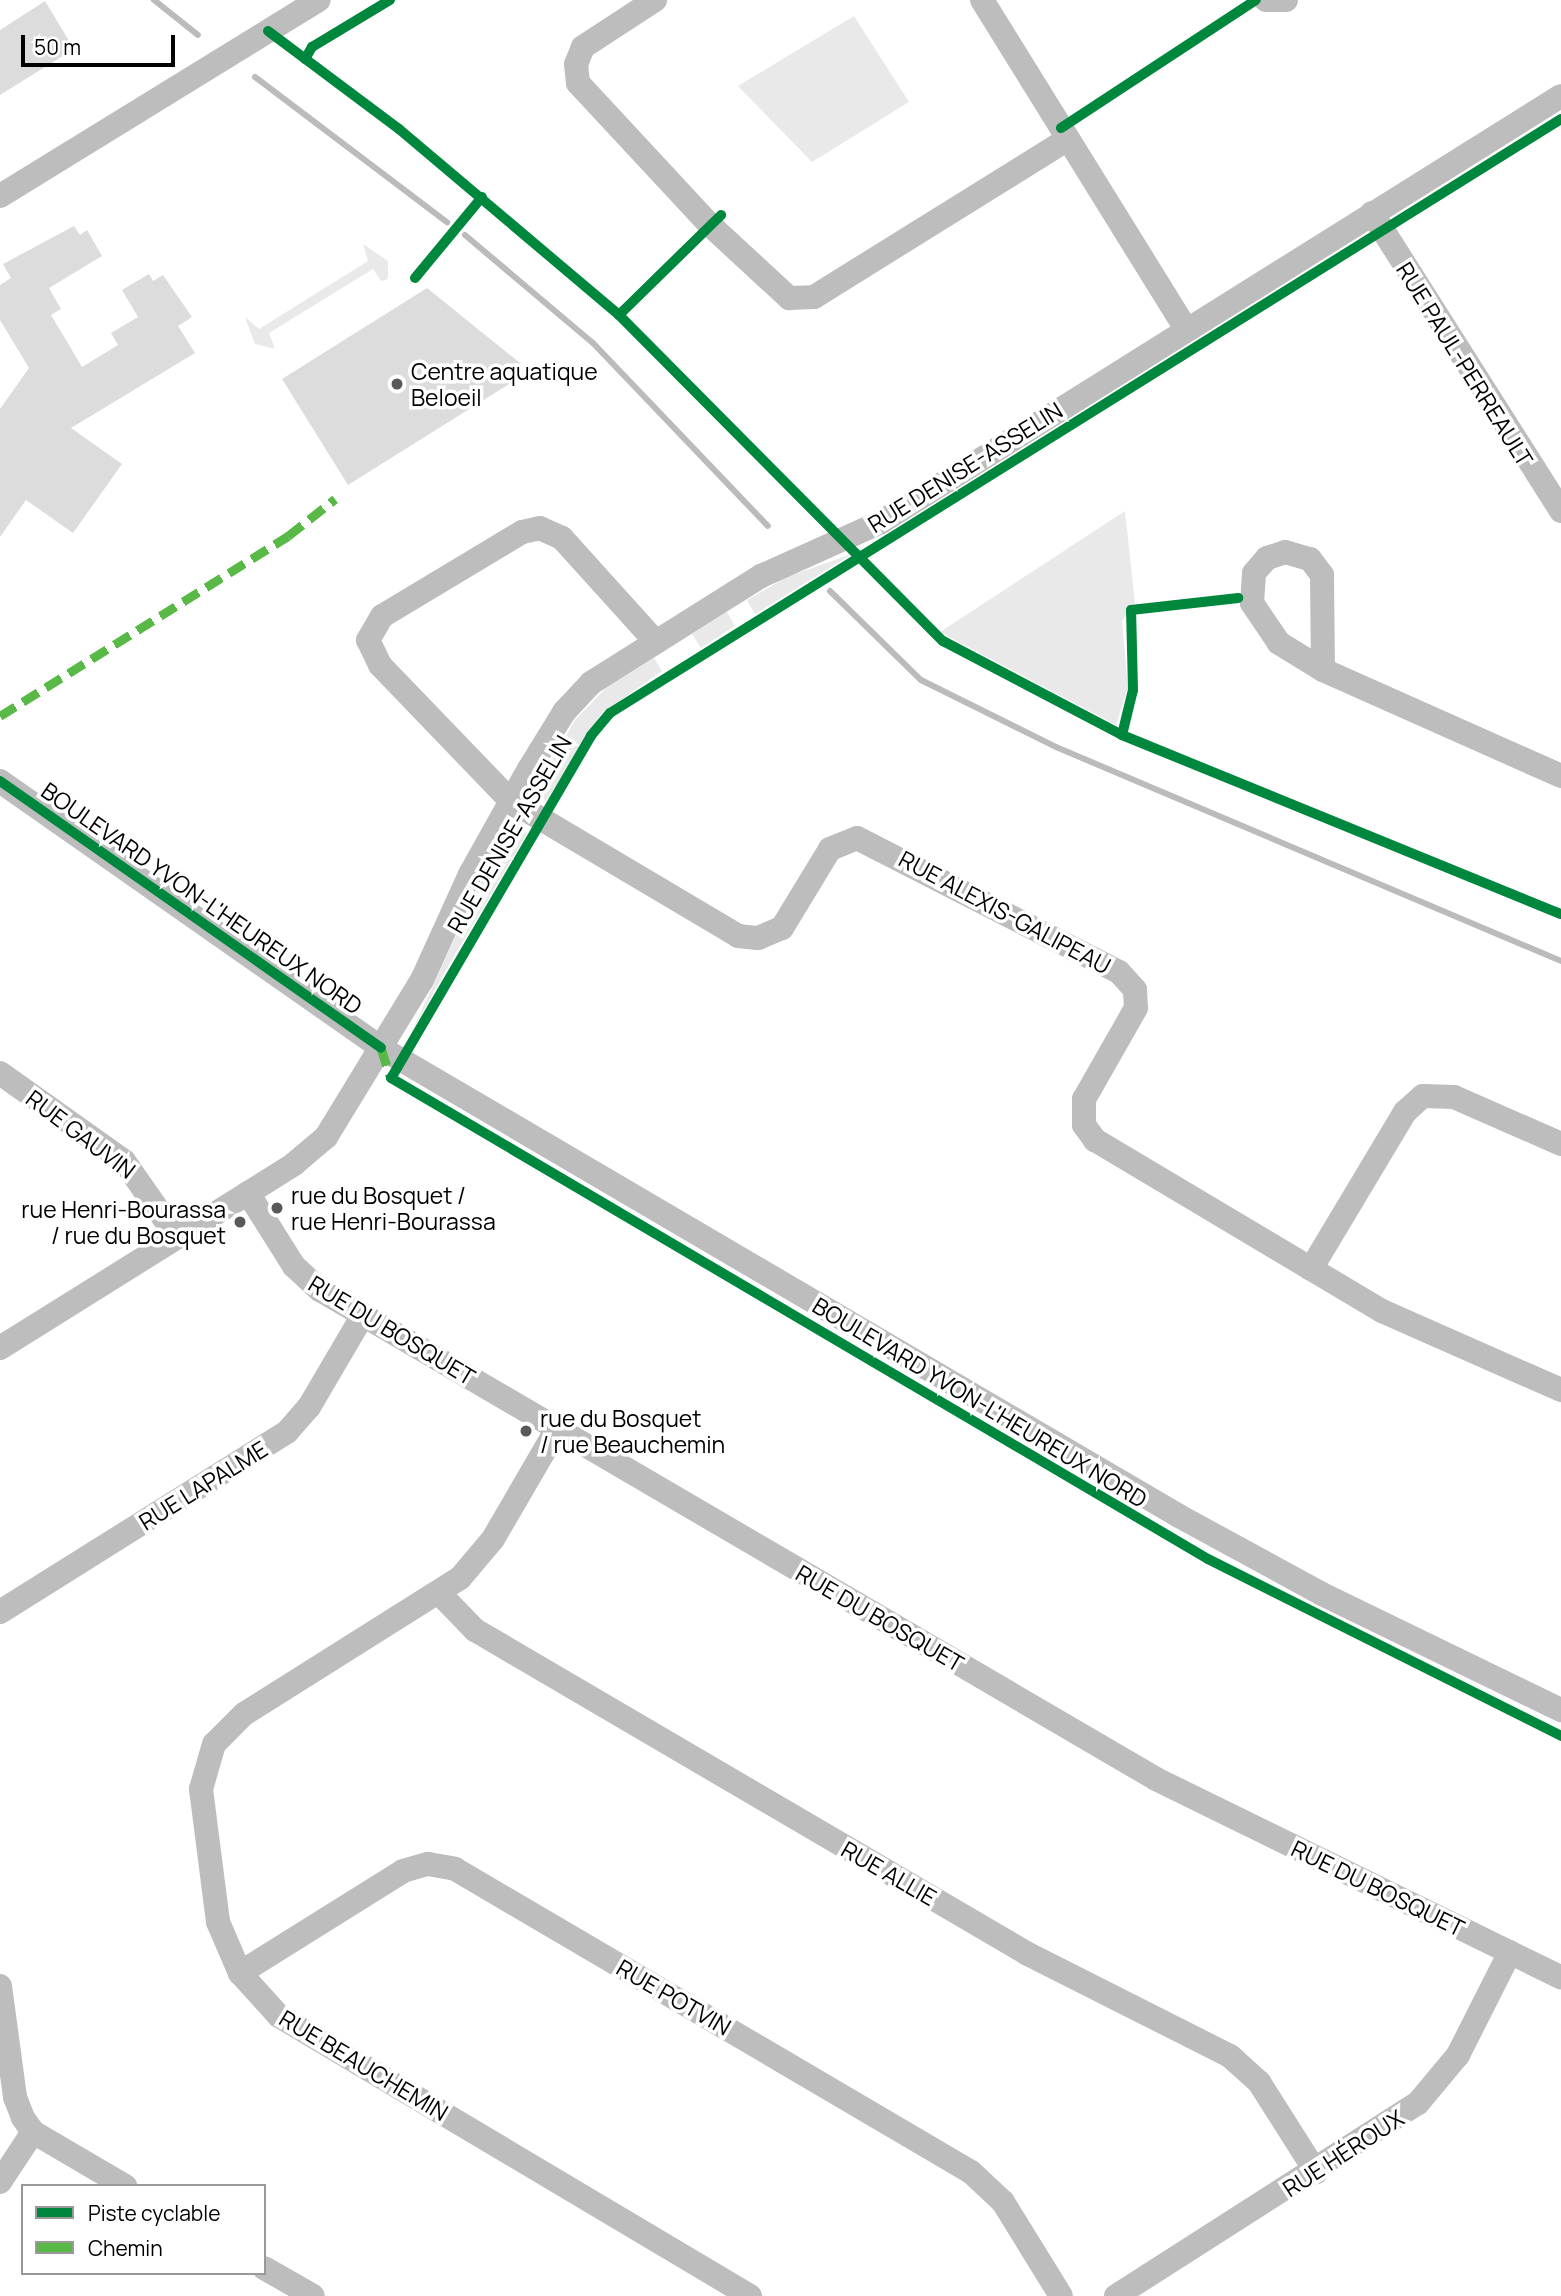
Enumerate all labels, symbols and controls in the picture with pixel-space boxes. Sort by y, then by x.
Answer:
scale bar [24,21,178,65]
text: 50 m [34,33,81,61]
street label: RUE PAUL-PERREAULT [1391,257,1539,471]
place label: Centre aquatique Beloeil [411,357,598,411]
marker: Centre aquatique Beloeil [389,376,405,392]
street label: RUE DENISE-ASSELIN [863,396,1067,538]
street label: RUE DENISE-ASSELIN [441,730,577,938]
street label: BOULEVARD YVON-L'HEUREUX NORD [36,776,368,1020]
street label: RUE ALEXIS-GALIPEAU [894,845,1116,979]
street label: RUE GAUVIN [21,1084,141,1184]
place label: rue du Bosquet / rue Henri-Bourassa [291,1181,496,1235]
place label: rue Henri-Bourassa / rue du Bosquet [21,1195,226,1249]
marker: rue du Bosquet / rue Henri-Bourassa [269,1200,285,1216]
marker: rue Henri-Bourassa / rue du Bosquet [232,1214,248,1230]
street label: RUE DU BOSQUET [304,1269,480,1391]
street label: BOULEVARD YVON-L'HEUREUX NORD [808,1291,1152,1513]
place label: rue du Bosquet / rue Beauchemin [540,1404,725,1458]
marker: rue du Bosquet / rue Beauchemin [518,1423,534,1439]
street label: RUE LAPALME [134,1435,272,1535]
street label: RUE DU BOSQUET [791,1559,969,1677]
street label: RUE DU BOSQUET [1287,1834,1469,1942]
street label: RUE ALLIE [837,1835,941,1911]
street label: RUE POTVIN [612,1953,736,2041]
street label: RUE BEAUCHEMIN [275,2004,453,2126]
street label: RUE HÉROUX [1277,2104,1409,2202]
legend [21,2184,266,2275]
text: Piste cyclable [88,2199,220,2227]
text: Chemin [88,2234,163,2262]

